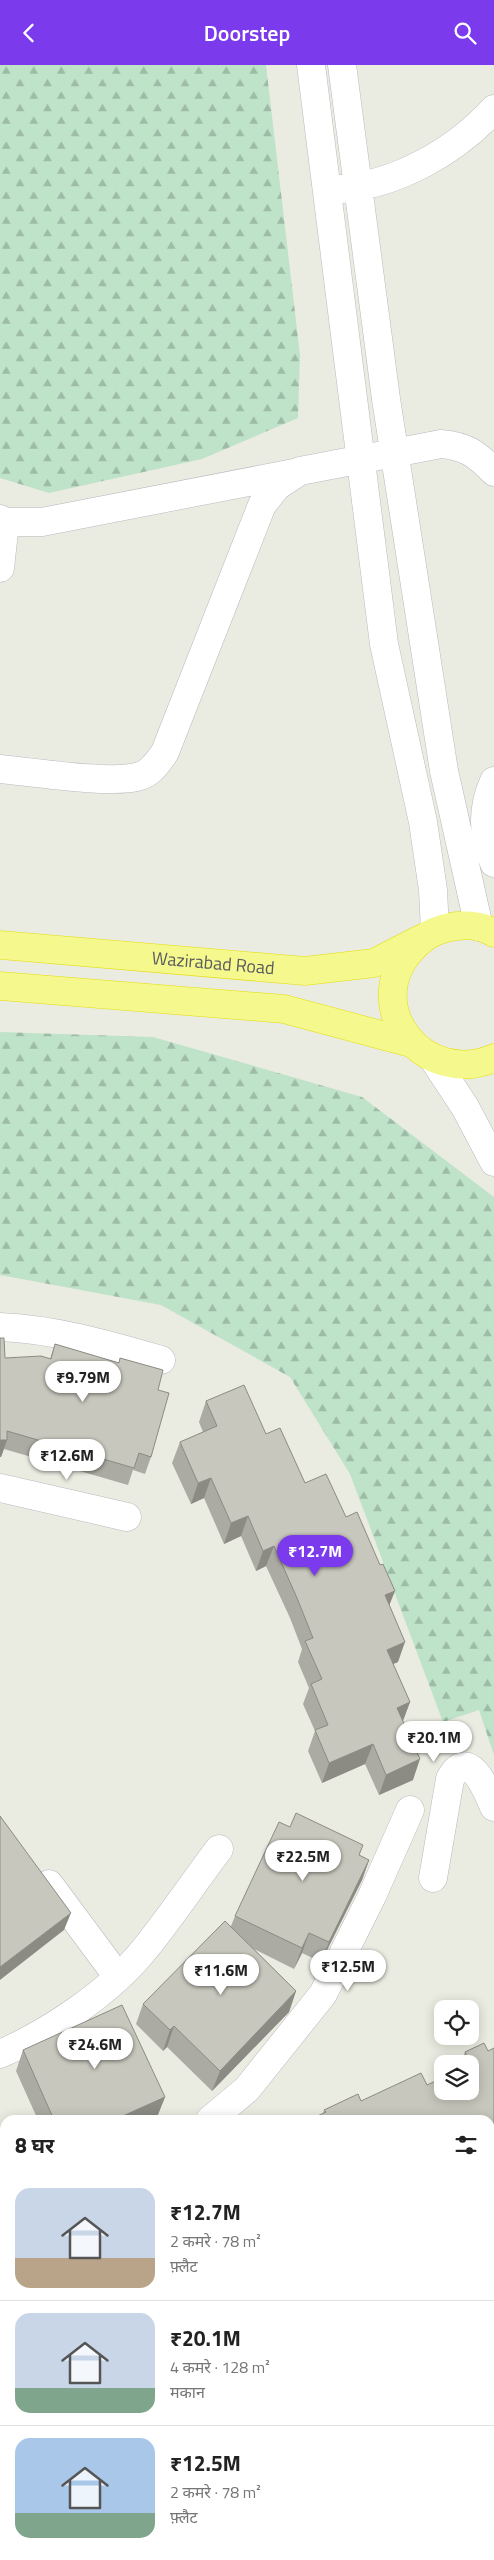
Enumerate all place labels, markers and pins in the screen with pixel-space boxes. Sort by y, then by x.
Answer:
pin: ₹9.79M [42,1361,124,1403]
pin: ₹12.6M [26,1439,108,1481]
pin: ₹12.7M [274,1535,356,1577]
pin: ₹20.1M [393,1721,475,1763]
pin: ₹22.5M [262,1839,344,1882]
pin: ₹12.5M [307,1949,389,1992]
pin: ₹11.6M [180,1953,262,1996]
pin: ₹24.6M [54,2027,136,2070]

